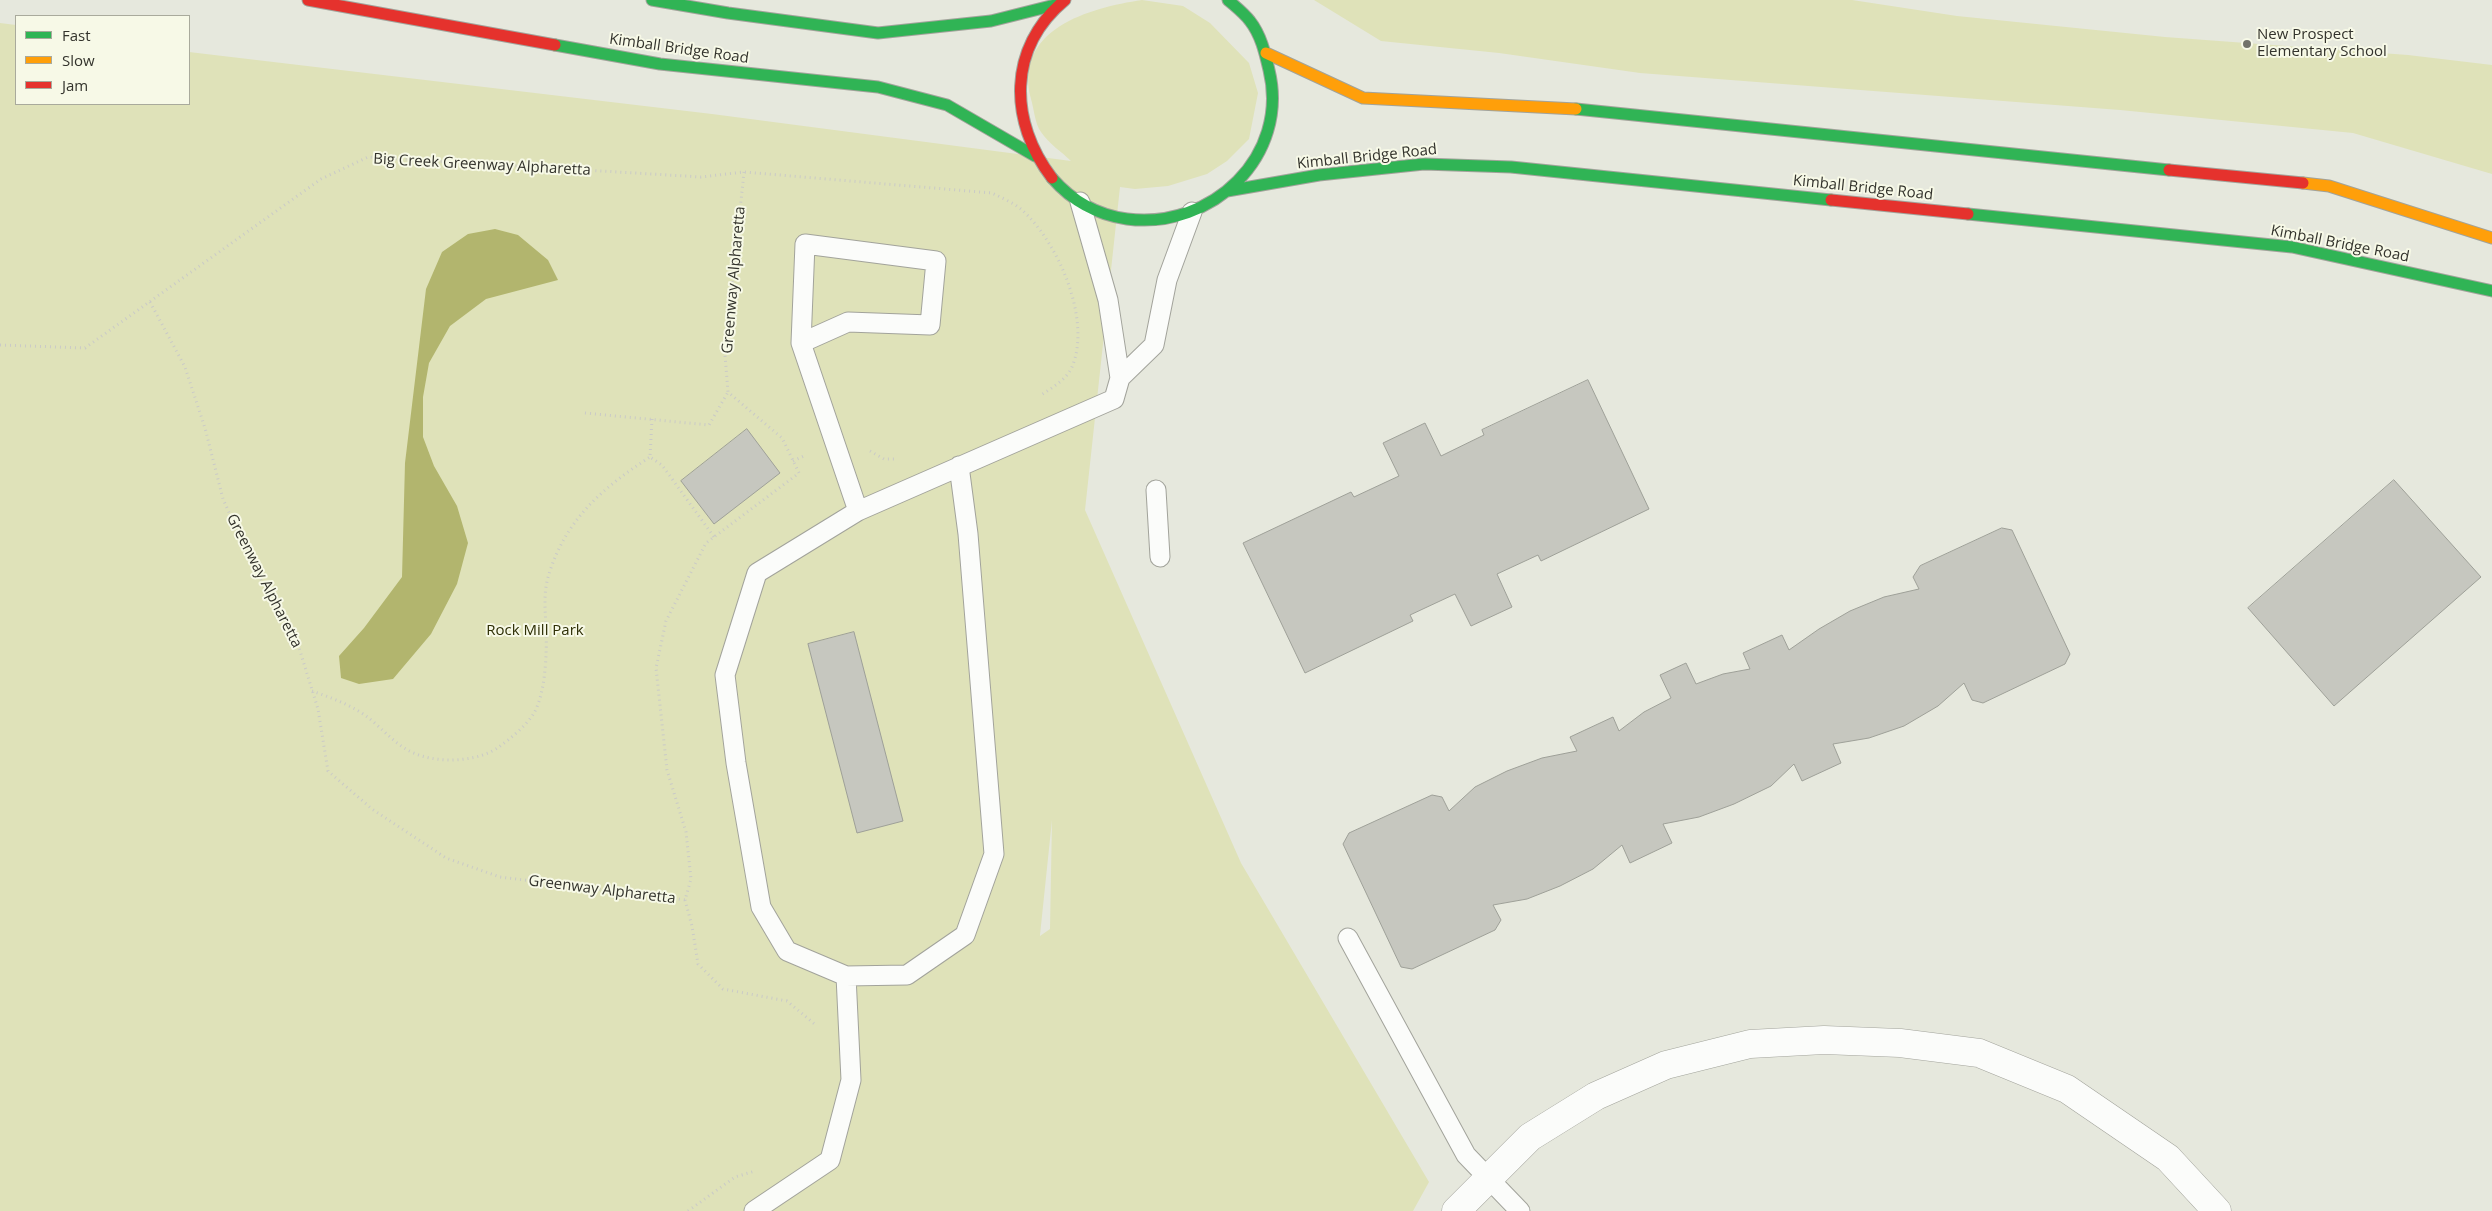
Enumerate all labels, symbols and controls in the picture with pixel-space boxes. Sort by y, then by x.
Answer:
legend [15,15,190,105]
text: Fast [62,25,91,45]
place label: New Prospect Elementary School [2257,26,2387,61]
street label: Kimball Bridge Road [608,30,750,68]
marker: New Prospect Elementary School [2241,38,2253,50]
text: Slow [62,50,95,70]
text: Jam [62,75,88,95]
street label: Kimball Bridge Road [1296,141,1438,173]
street label: Big Creek Greenway Alpharetta [373,150,591,180]
street label: Kimball Bridge Road [1792,172,1934,204]
street label: Greenway Alpharetta [719,205,749,355]
street label: Kimball Bridge Road [2269,222,2411,266]
street label: Greenway Alpharetta [222,511,306,651]
park label: Rock Mill Park [486,622,584,640]
street label: Greenway Alpharetta [527,872,677,908]

